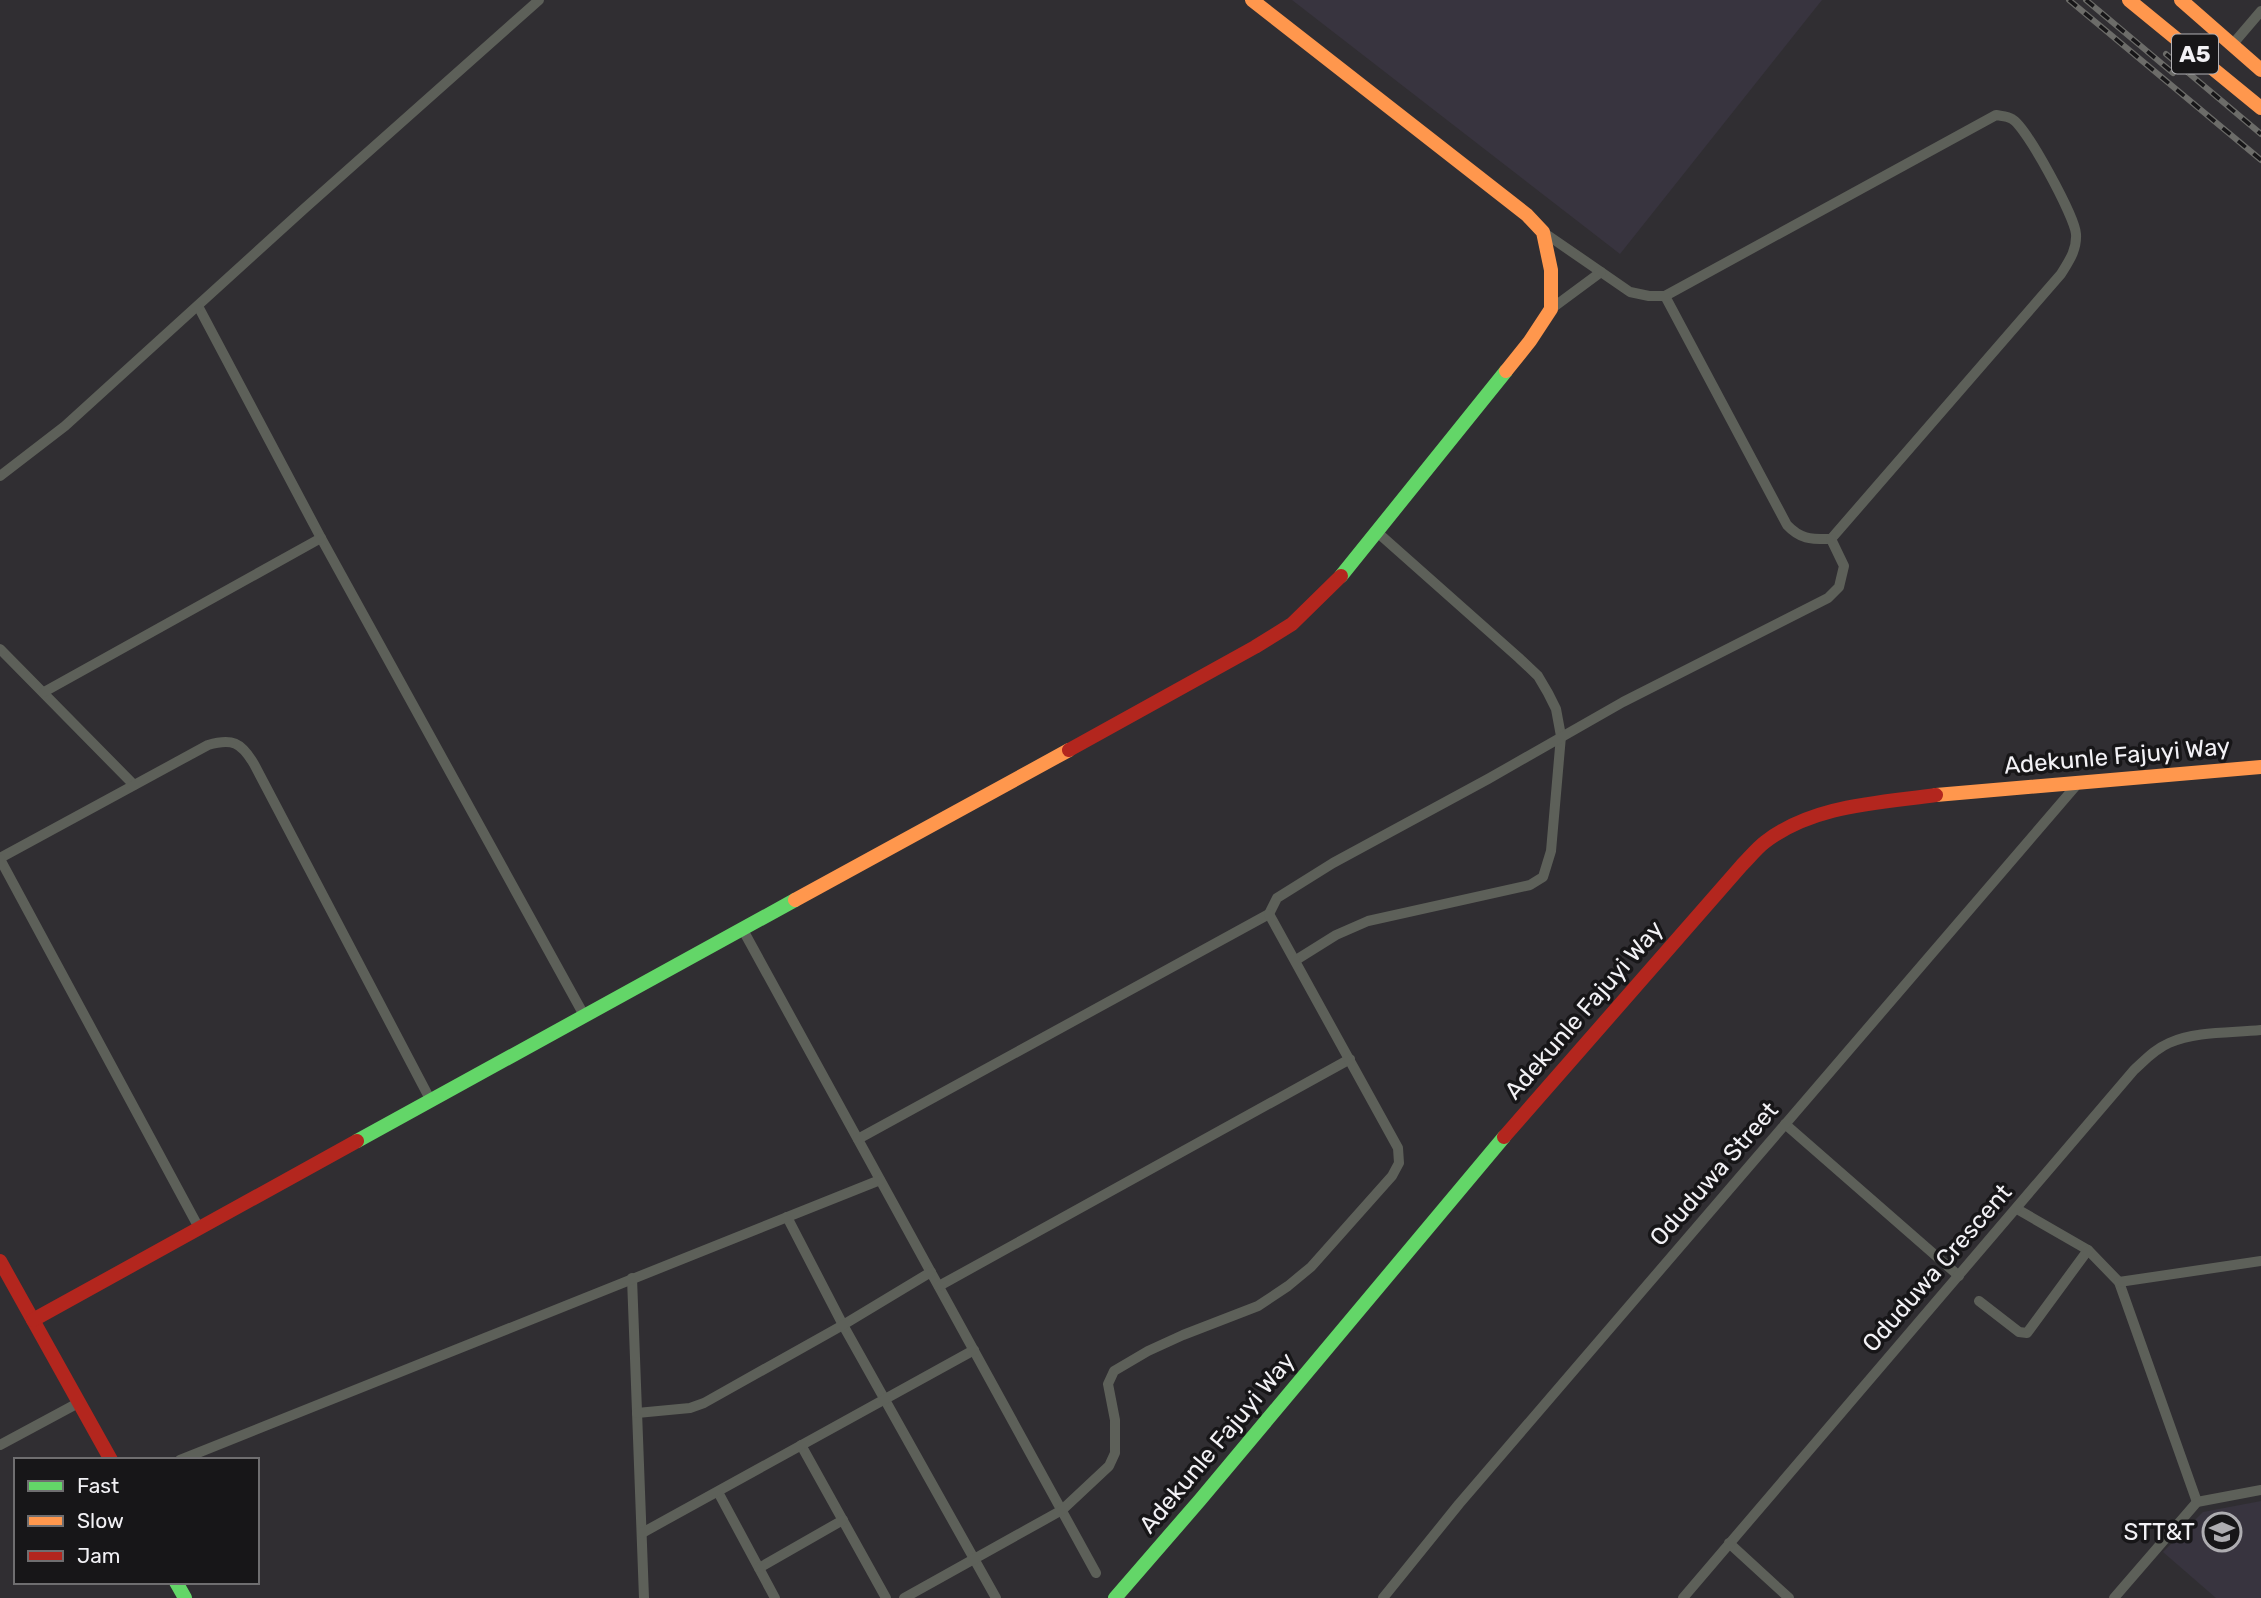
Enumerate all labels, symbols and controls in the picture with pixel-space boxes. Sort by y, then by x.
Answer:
road number: A5 [2172,34,2218,74]
street label: Adekunle Fajuyi Way [2003,732,2231,780]
street label: Adekunle Fajuyi Way [1499,915,1669,1105]
street label: Oduduwa Street [1644,1096,1784,1252]
street label: Oduduwa Crescent [1857,1179,2017,1357]
street label: Adekunle Fajuyi Way [1133,1347,1301,1539]
legend [14,1458,259,1584]
text: Fast [77,1473,119,1498]
text: Slow [77,1508,124,1533]
school or university icon: STT&T [2201,1511,2243,1553]
place label: STT&T [2123,1518,2195,1546]
text: Jam [77,1543,121,1568]

